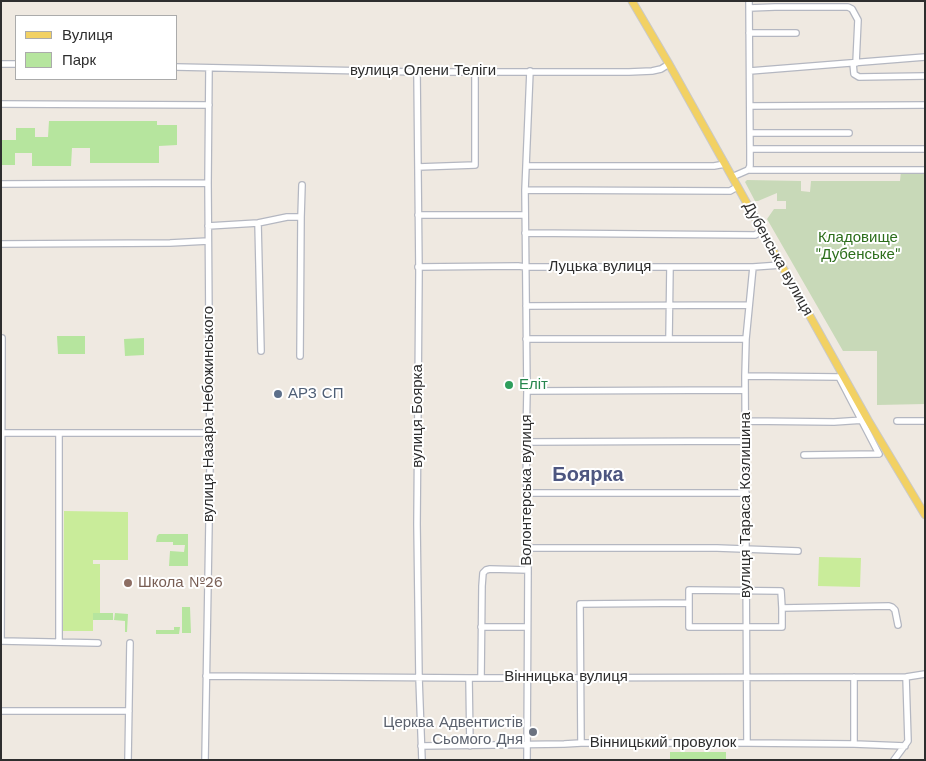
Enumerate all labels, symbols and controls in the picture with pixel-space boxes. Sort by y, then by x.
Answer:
legend [15,15,178,80]
text: Вулиця [62,26,113,44]
text: Парк [62,51,96,69]
street label: вулиця Олени Теліги [350,62,496,80]
street label: Дубенська вулиця [739,199,817,319]
park label: Кладовище "Дубенське" [815,229,901,264]
street label: Луцька вулиця [549,258,651,276]
street label: вулиця Назара Небожинського [200,306,218,522]
street label: вулиця Боярка [409,364,427,468]
place label: Еліт [519,376,548,394]
marker: Еліт [503,379,515,391]
place label: АРЗ СП [288,385,343,403]
marker: АРЗ СП [272,388,284,400]
street label: вулиця Тараса Козлишина [737,412,755,598]
street label: Волонтерська вулиця [518,414,536,566]
district label: Боярка [552,463,624,487]
place label: Школа №26 [138,574,223,592]
marker: Школа №26 [122,577,134,589]
street label: Вінницька вулиця [504,668,628,686]
place label: Церква Адвентистів Сьомого Дня [383,714,523,749]
marker: Церква Адвентистів Сьомого Дня [527,726,539,738]
street label: Вінницький провулок [590,734,736,752]

